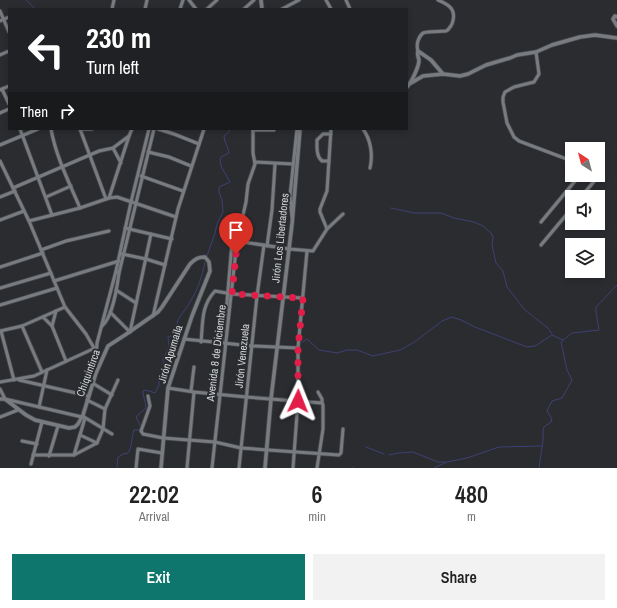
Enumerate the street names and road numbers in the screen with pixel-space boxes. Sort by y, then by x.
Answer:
street label: Jirón Los Libertadores [268,192,292,284]
street label: Avenida 8 de Diciembre [203,304,229,403]
street label: Jirón Apumaila [155,323,185,385]
street label: Jirón Venezuela [232,323,252,389]
street label: Chiquintirca [73,348,103,398]

